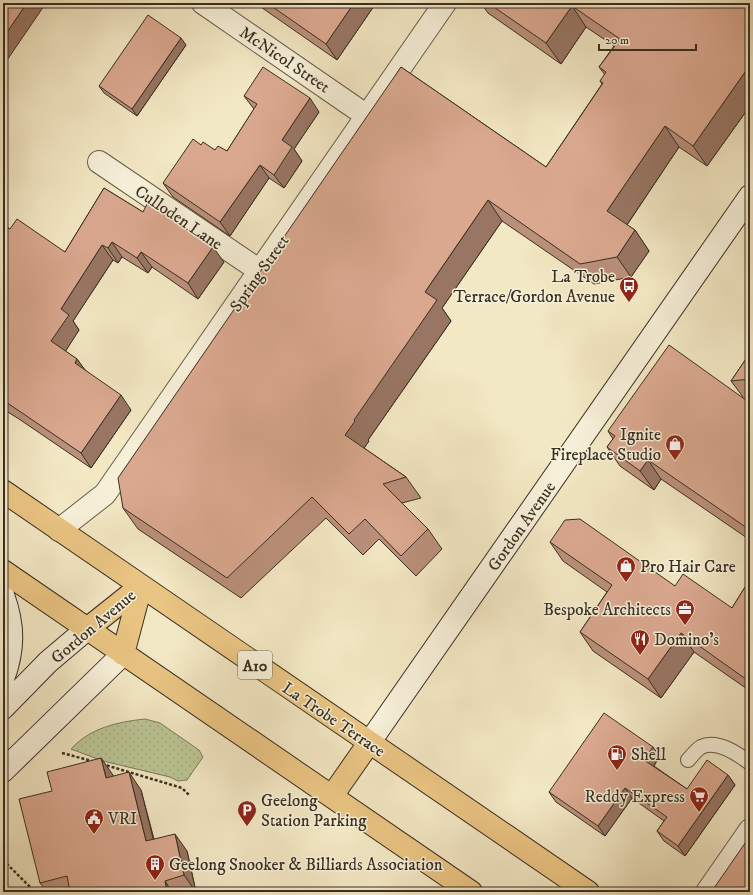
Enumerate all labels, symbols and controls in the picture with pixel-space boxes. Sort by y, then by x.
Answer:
street label: McNicol Street [235,21,335,99]
scale bar [599,26,696,52]
text: 20 m [605,33,629,48]
street label: Culloden Lane [130,180,227,255]
street label: Spring Street [225,230,295,316]
place label: La Trobe Terrace/Gordon Avenue [453,266,615,308]
bus stop icon: La Trobe Terrace/Gordon Avenue [618,275,640,303]
place label: Ignite Fireplace Studio [550,424,661,466]
shop icon: Ignite Fireplace Studio [664,433,686,461]
street label: Gordon Avenue [483,477,561,576]
shop icon: Pro Hair Care [615,555,637,583]
place label: Pro Hair Care [640,556,736,578]
street label: Gordon Avenue [46,585,141,669]
office icon: Bespoke Architects [674,598,696,626]
place label: Bespoke Architects [543,599,671,621]
restaurant icon: Domino's [629,628,651,656]
place label: Domino's [654,629,719,651]
road number: A10 [238,651,272,679]
street label: La Trobe Terrace [278,677,389,762]
fuel station icon: Shell [606,743,628,771]
place label: Shell [631,744,666,766]
supermarket icon: Reddy Express [688,785,710,813]
place label: Reddy Express [585,786,685,808]
place label: Geelong Station Parking [261,790,367,832]
parking icon: Geelong Station Parking [236,799,258,827]
public building icon: VRI [83,807,105,835]
place label: VRI [107,808,137,830]
building icon: Geelong Snooker & Billiards Association [144,853,166,881]
place label: Geelong Snooker & Billiards Association [169,854,443,876]

